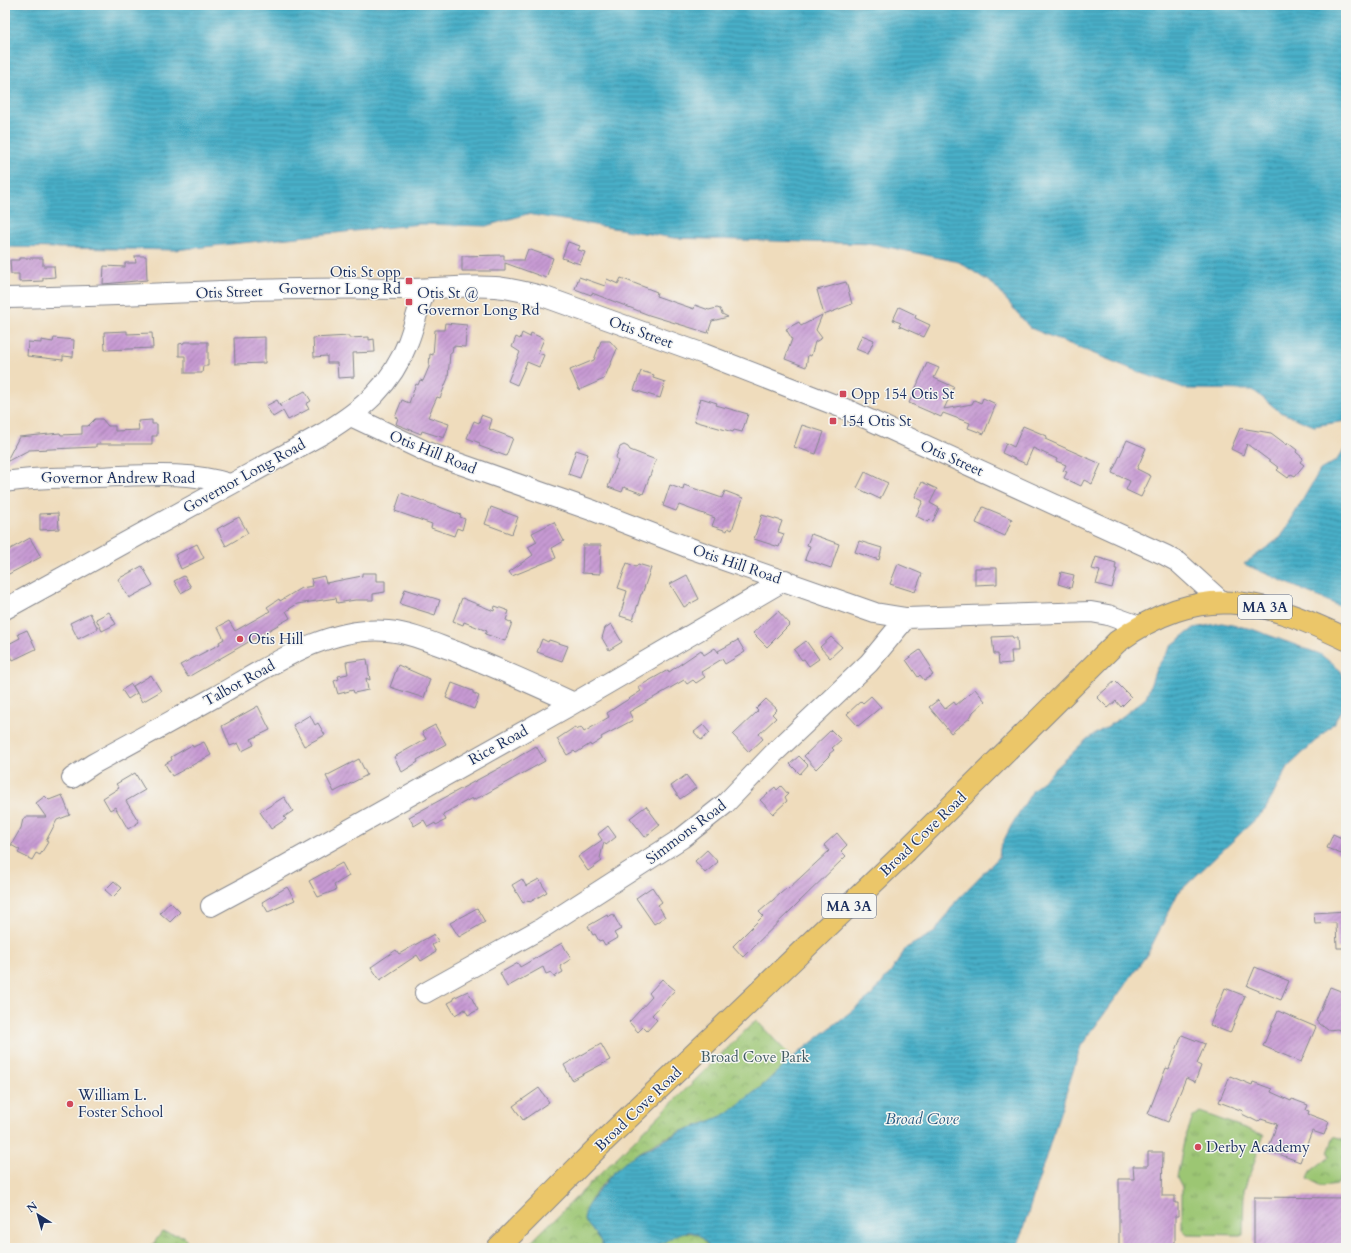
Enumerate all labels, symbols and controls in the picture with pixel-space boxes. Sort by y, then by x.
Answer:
place label: Otis St opp Governor Long Rd [278,262,401,299]
marker: Otis St opp Governor Long Rd [404,276,414,286]
street label: Otis Street [195,281,263,303]
place label: Otis St @ Governor Long Rd [417,283,540,320]
marker: Otis St @ Governor Long Rd [404,297,414,307]
street label: Otis Street [606,311,676,353]
place label: Opp 154 Otis St [851,384,955,404]
marker: Opp 154 Otis St [838,389,848,399]
place label: 154 Otis St [841,411,912,431]
marker: 154 Otis St [828,416,838,426]
street label: Otis Hill Road [386,425,480,479]
street label: Governor Long Road [179,434,309,518]
street label: Otis Street [917,435,987,481]
street label: Governor Andrew Road [41,468,195,488]
street label: Otis Hill Road [690,540,784,588]
road number: MA 3A [1238,595,1292,619]
place label: Otis Hill [248,629,304,649]
marker: Otis Hill [235,634,245,644]
street label: Talbot Road [200,655,278,711]
street label: Rice Road [465,720,531,770]
street label: Broad Cove Road [875,787,971,881]
street label: Simmons Road [642,795,730,869]
road number: MA 3A [822,894,876,918]
park label: Broad Cove Park [700,1047,810,1067]
street label: Broad Cove Road [590,1062,686,1156]
place label: William L. Foster School [77,1085,164,1122]
marker: William L. Foster School [65,1099,75,1109]
water label: Broad Cove [885,1108,960,1130]
place label: Derby Academy [1206,1137,1310,1157]
marker: Derby Academy [1193,1142,1203,1152]
north arrow [18,1195,58,1235]
text: N [24,1198,41,1216]

